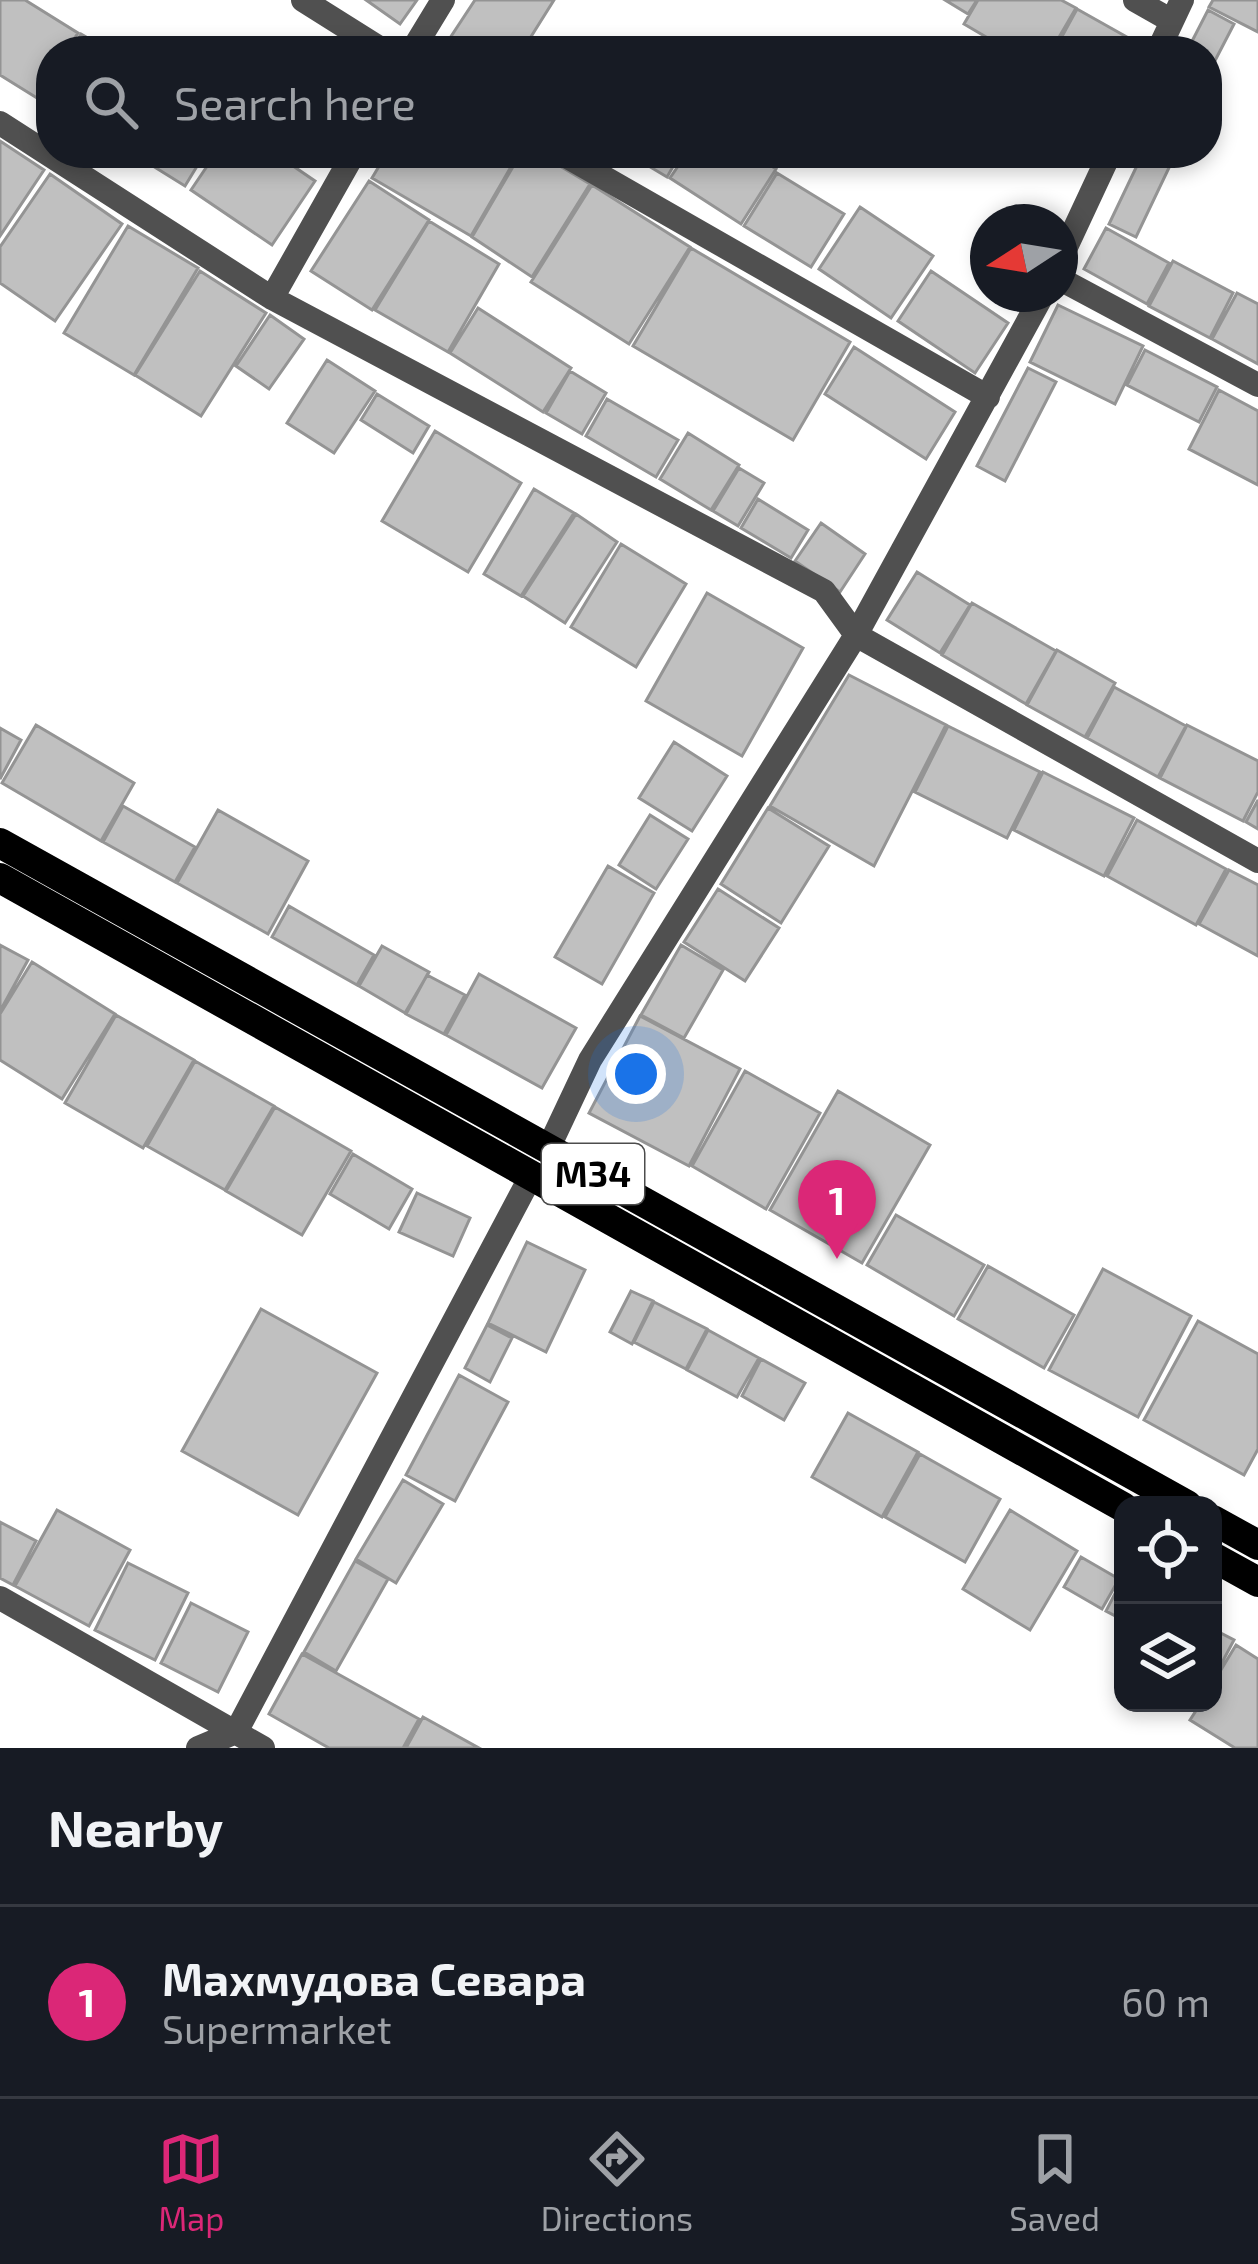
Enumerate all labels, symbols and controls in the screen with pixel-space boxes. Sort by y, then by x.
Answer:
search box [36,36,1222,168]
icon: search [78,69,144,135]
text: Search here [174,75,416,129]
north arrow [970,204,1078,312]
your location [606,1044,666,1104]
road number: M34 [542,1144,644,1204]
pin: 1 [798,1160,876,1259]
map controls [1114,1496,1222,1712]
button: locate [1114,1496,1222,1604]
button: layers [1114,1604,1222,1712]
text: Nearby [48,1796,223,1857]
text: Махмудова Севара [162,1951,586,2005]
text: 1 [79,1978,95,2025]
text: 60 m [1121,1978,1210,2025]
text: Supermarket [162,2005,392,2052]
tab: Map [158,2126,224,2238]
tab: Directions [541,2126,693,2238]
tab: Saved [1009,2126,1100,2238]

